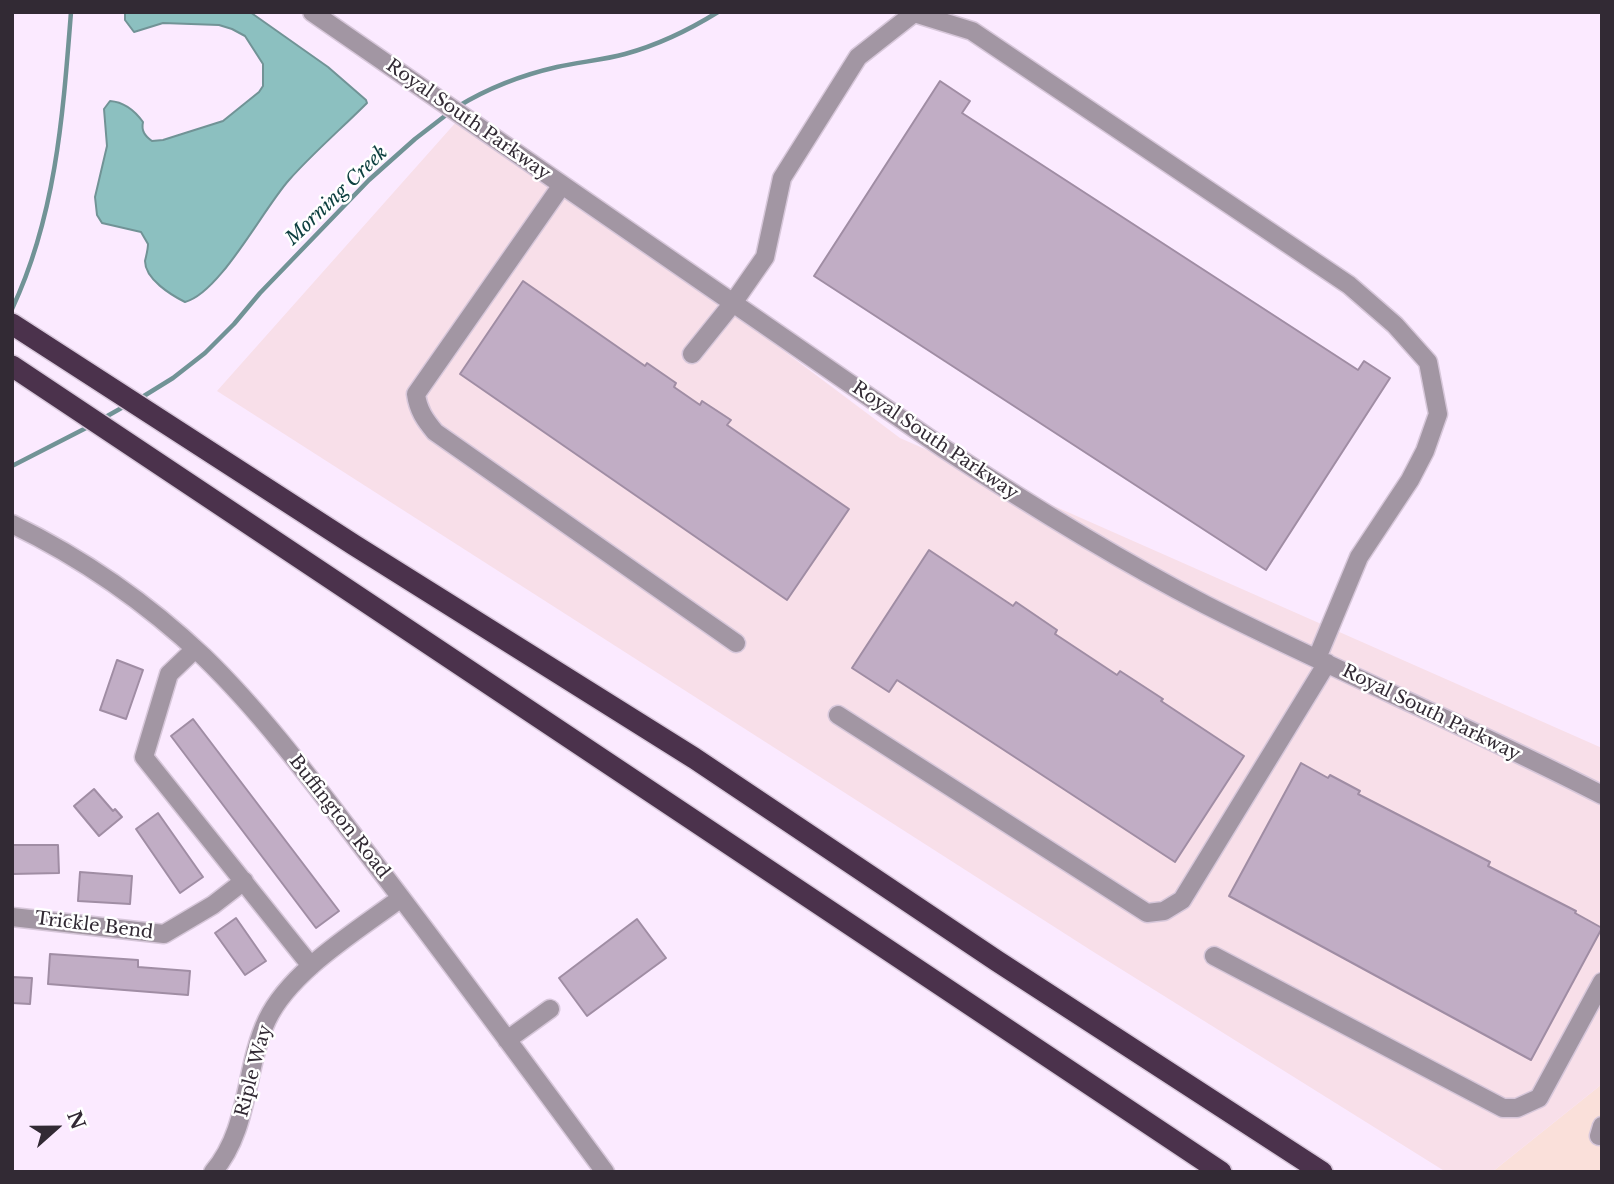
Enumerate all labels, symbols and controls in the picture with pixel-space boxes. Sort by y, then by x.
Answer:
street label: Royal South Parkway [382,55,554,185]
water label: Morning Creek [281,142,393,250]
street label: Royal South Parkway [848,377,1022,505]
street label: Royal South Parkway [1338,660,1524,766]
street label: Buffington Road [284,751,394,883]
street label: Trickle Bend [34,908,154,944]
street label: Riple Way [231,1023,277,1119]
north arrow [21,1093,91,1163]
text: N [62,1108,90,1133]

